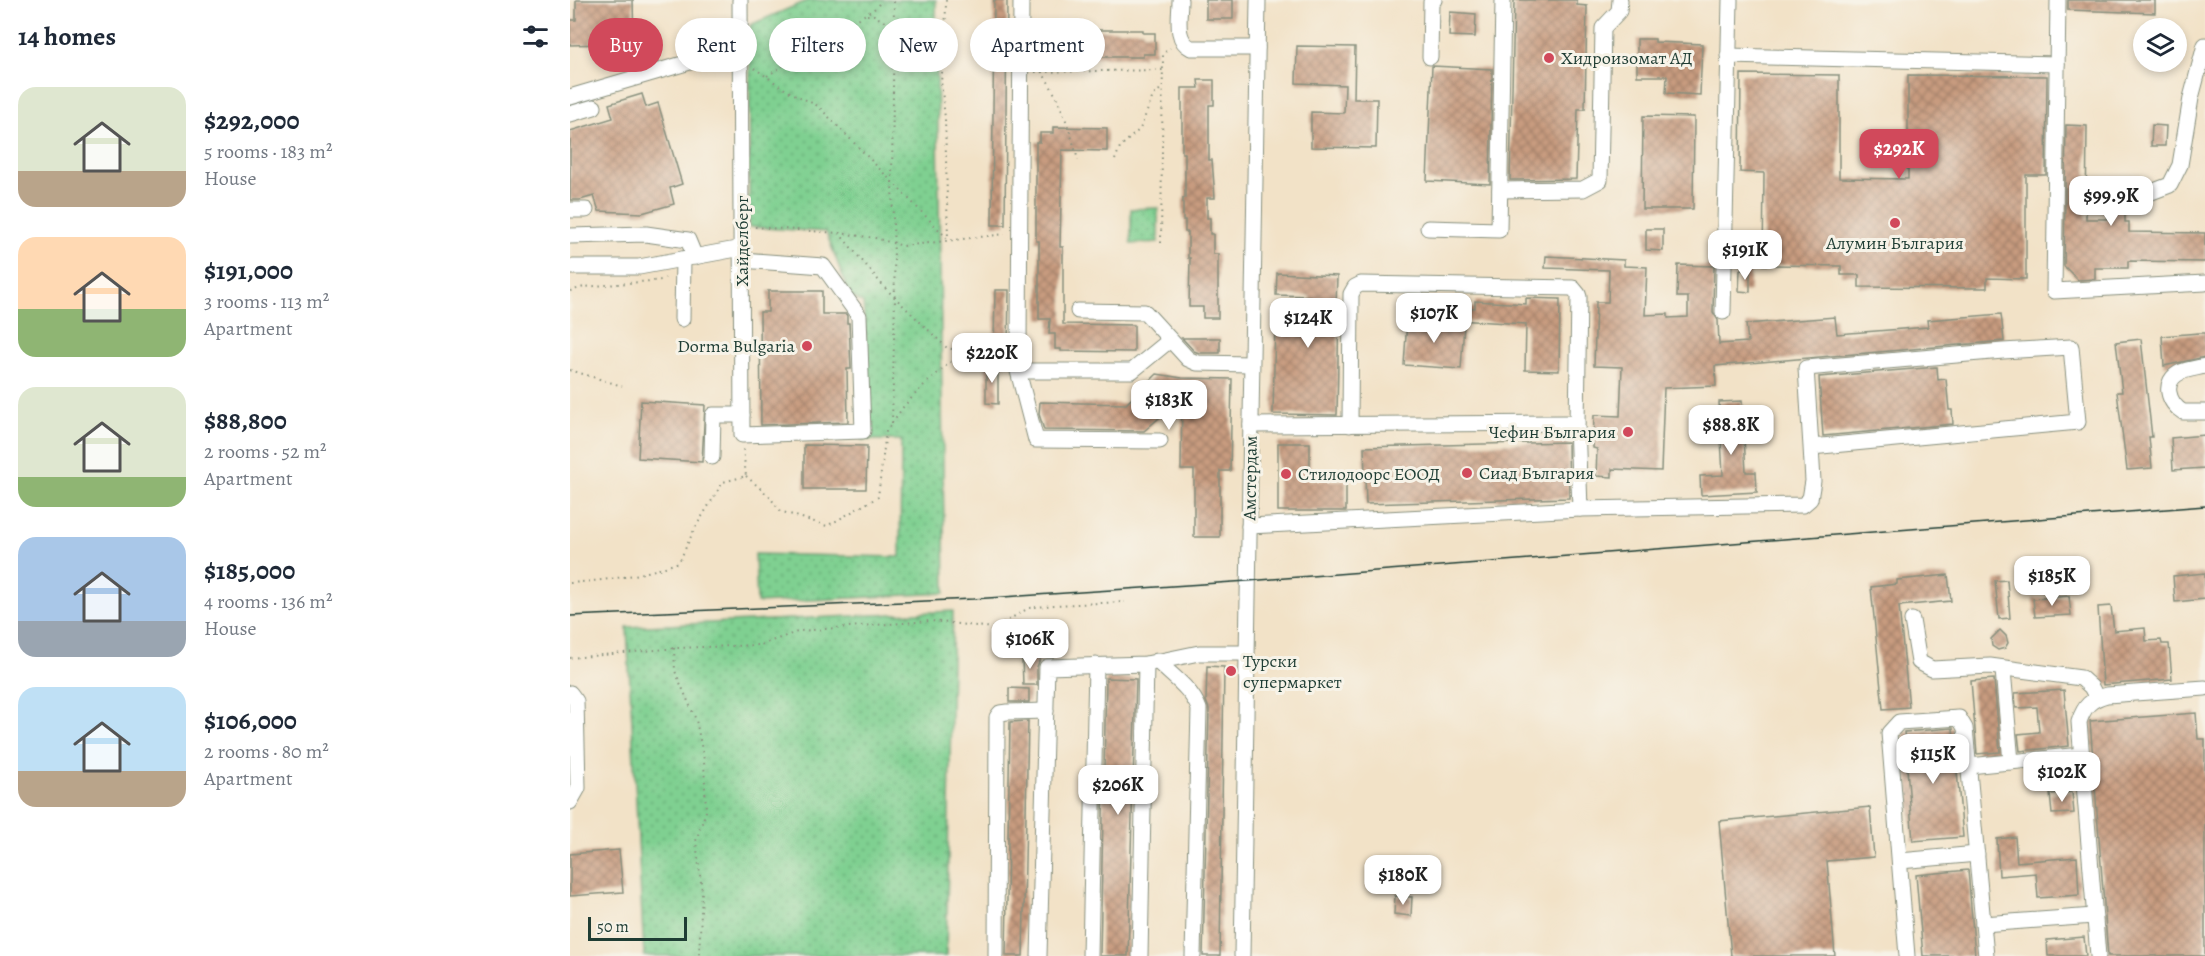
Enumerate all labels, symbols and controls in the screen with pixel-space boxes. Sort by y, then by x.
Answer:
chip: Buy [588,18,663,72]
chip: Rent [675,18,757,72]
chip: Filters [769,18,866,72]
chip: New [878,18,958,72]
chip: Apartment [970,18,1105,72]
map controls [2133,18,2187,72]
button: layers [2133,18,2187,72]
text: 14 homes [18,19,116,54]
icon: filters [519,20,552,53]
place label: Хидроизомат АД [1561,46,1692,70]
marker: Хидроизомат АД [1542,51,1556,65]
text: $292,000 [204,103,300,138]
icon: home [66,111,138,183]
pin: $292K [1857,129,1941,180]
text: $292K [1873,135,1925,162]
text: 5 rooms · 183 m² [204,138,333,165]
text: House [204,165,256,192]
pin: $99.9K [2062,176,2160,227]
text: $99.9K [2083,182,2139,209]
street label: Хайделберг [730,195,754,287]
marker: Алумин България [1888,216,1902,230]
pin: $191K [1703,230,1787,281]
place label: Алумин България [1825,231,1964,255]
text: $191K [1722,236,1768,263]
text: $191,000 [204,253,293,288]
icon: home [66,261,138,333]
text: 3 rooms · 113 m² [204,288,329,315]
pin: $107K [1392,293,1476,344]
pin: $124K [1266,298,1350,349]
text: $107K [1410,299,1458,326]
text: $124K [1284,304,1332,331]
text: Apartment [204,315,293,342]
pin: $220K [950,333,1034,384]
place label: Dorma Bulgaria [677,334,796,358]
marker: Dorma Bulgaria [800,339,814,353]
text: $220K [966,339,1018,366]
pin: $183K [1127,380,1211,431]
text: $183K [1145,386,1193,413]
text: $88,800 [204,403,287,438]
pin: $88.8K [1682,405,1780,456]
icon: home [66,411,138,483]
text: $88.8K [1703,411,1759,438]
place label: Чефин България [1489,420,1616,444]
marker: Чефин България [1621,425,1635,439]
street label: Амстердам [1237,435,1263,522]
text: 2 rooms · 52 m² [204,438,327,465]
place label: Сиад България [1479,461,1594,485]
place label: Стилодоорс ЕООД [1298,462,1440,486]
text: Apartment [204,465,293,492]
marker: Сиад България [1460,466,1474,480]
marker: Стилодоорс ЕООД [1279,467,1293,481]
text: $185,000 [204,553,295,588]
pin: $185K [2010,556,2094,607]
icon: home [66,561,138,633]
text: $185K [2028,562,2076,589]
text: 4 rooms · 136 m² [204,588,333,615]
text: House [204,615,256,642]
pin: $106K [988,619,1072,670]
text: $106K [1005,625,1055,652]
place label: Турски супермаркет [1243,649,1342,694]
marker: Турски супермаркет [1224,664,1238,678]
text: $106,000 [204,703,297,738]
icon: home [66,711,138,783]
pin: $115K [1891,734,1975,785]
text: 2 rooms · 80 m² [204,738,329,765]
text: $115K [1910,740,1956,767]
pin: $102K [2020,752,2104,803]
text: $102K [2037,758,2087,785]
text: Apartment [204,765,293,792]
pin: $206K [1076,765,1160,816]
text: $206K [1092,771,1144,798]
pin: $180K [1361,855,1445,906]
text: $180K [1378,861,1428,888]
scale bar [588,914,687,942]
text: 50 m [597,916,629,938]

